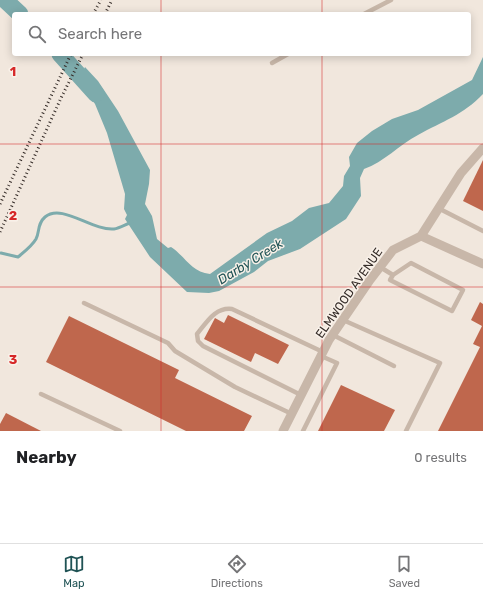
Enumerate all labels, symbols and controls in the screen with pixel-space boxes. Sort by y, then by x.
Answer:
search box [12,12,471,56]
icon: search [26,23,48,45]
text: Search here [58,25,142,43]
text: 1 [10,64,16,79]
text: 2 [9,208,17,223]
water label: Darby Creek [215,235,286,287]
street label: ELMWOOD AVENUE [313,245,385,341]
text: 3 [9,352,18,367]
text: Nearby [16,447,77,467]
text: 0 results [414,450,467,465]
tab: Map [63,553,85,590]
tab: Directions [211,553,263,590]
tab: Saved [389,553,420,590]

